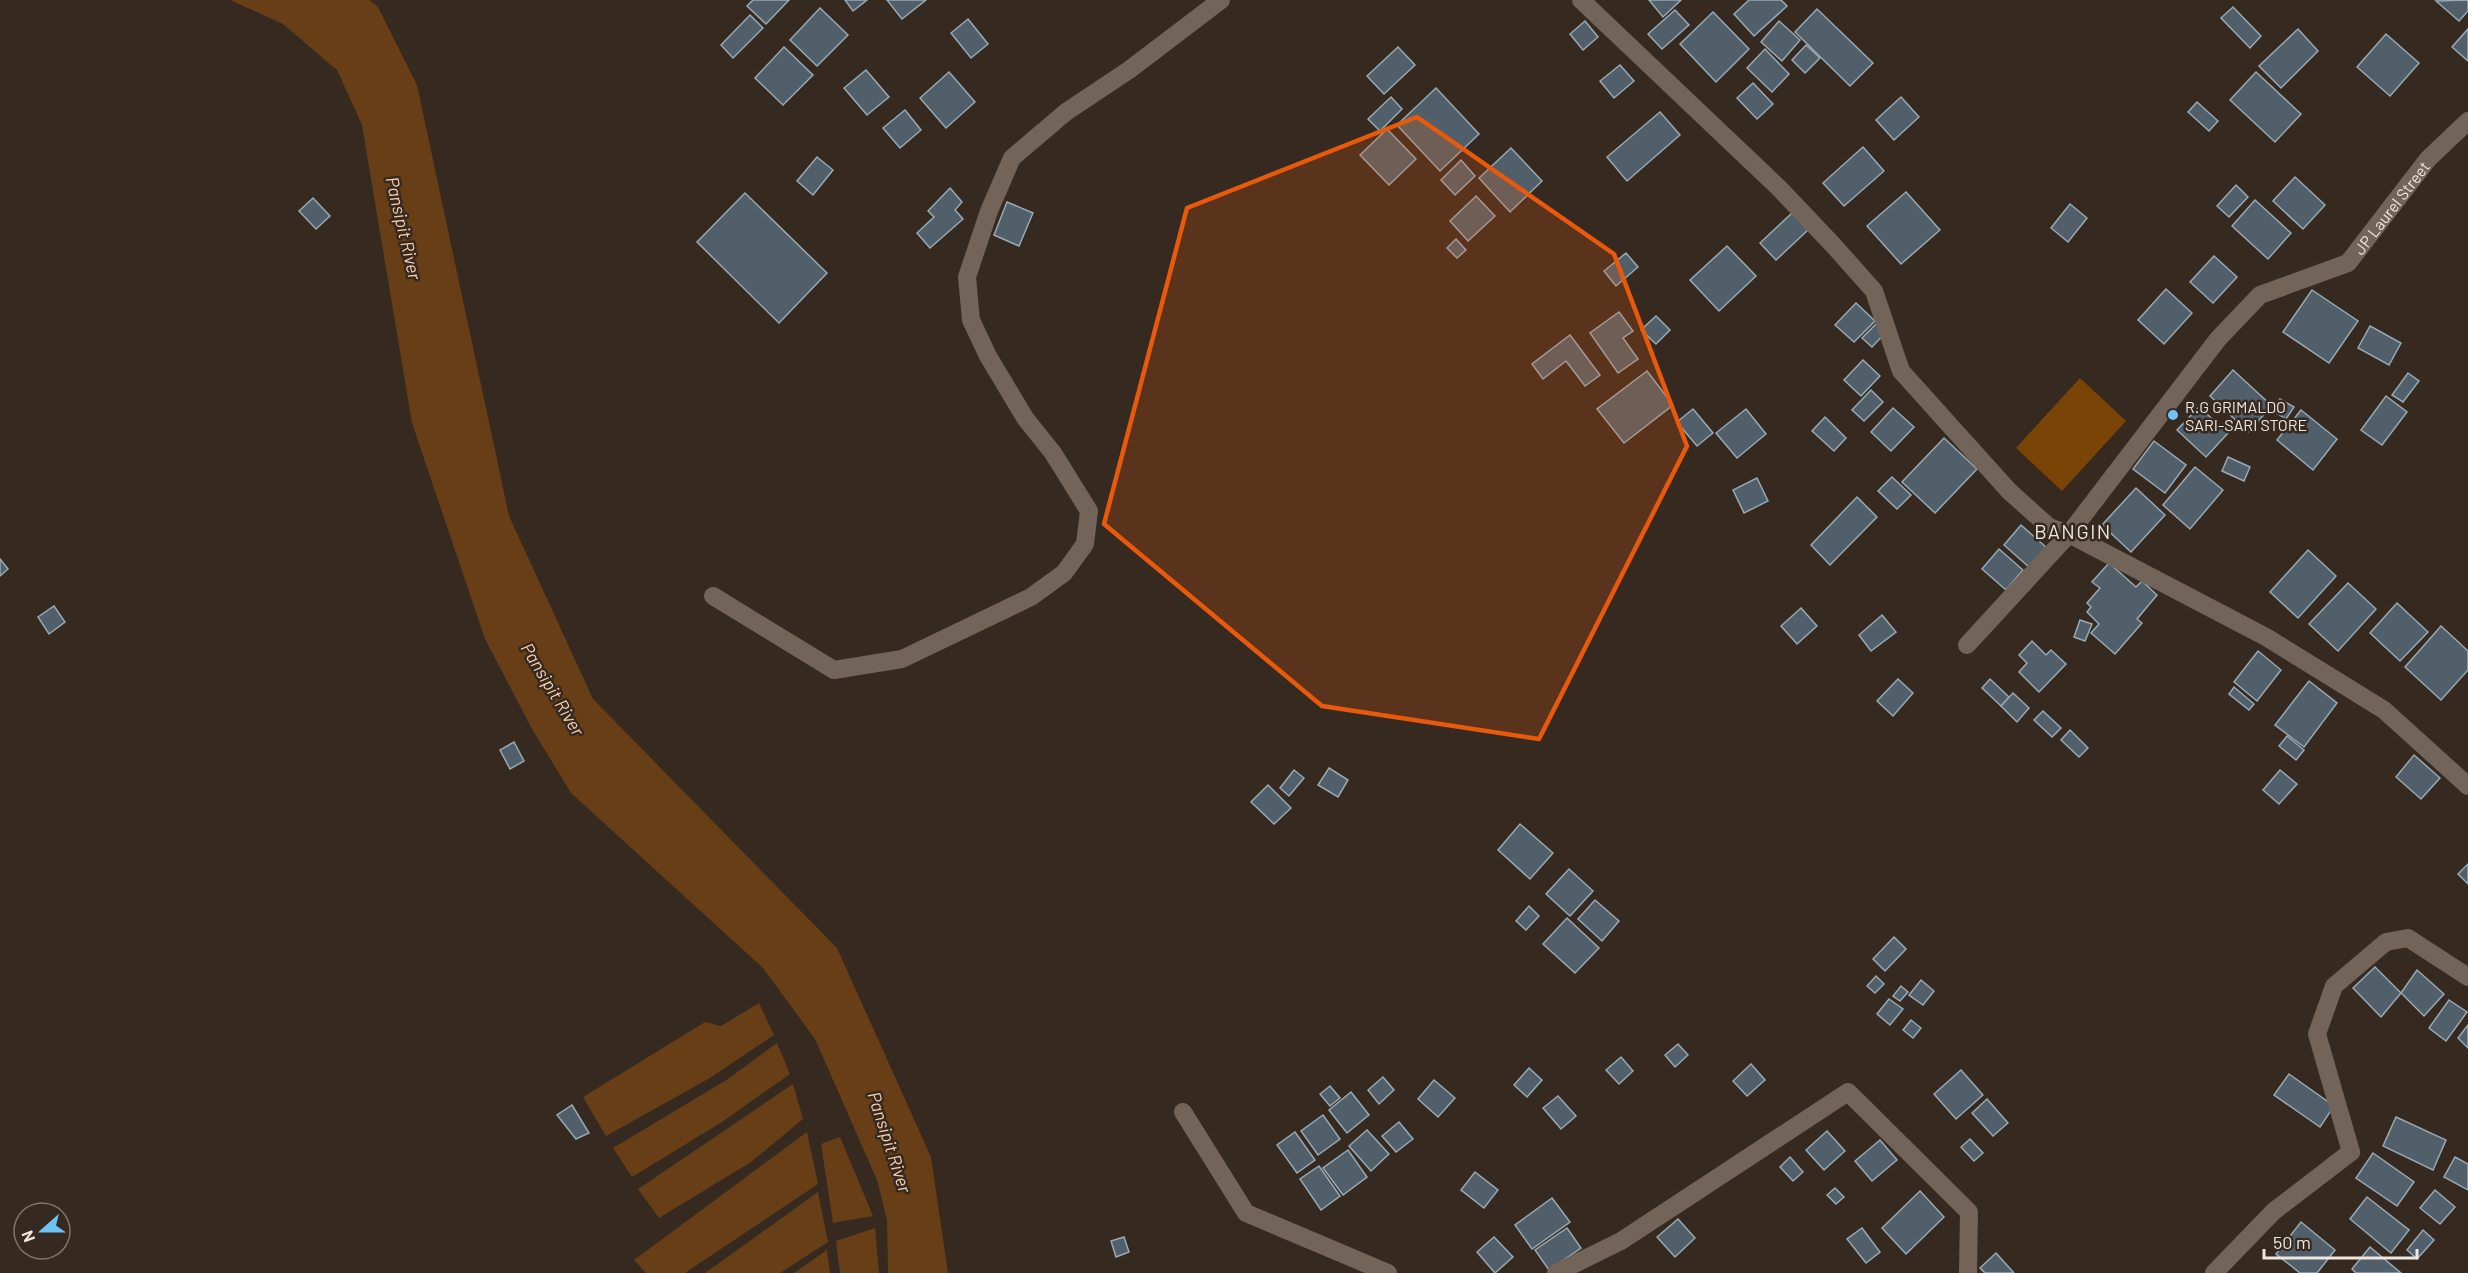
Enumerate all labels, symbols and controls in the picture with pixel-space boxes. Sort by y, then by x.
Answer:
street label: JP Laurel Street [2349,157,2433,258]
water label: Pansipit River [382,174,427,282]
place label: R.G GRIMALDO SARI-SARI STORE [2185,397,2307,434]
marker: R.G GRIMALDO SARI-SARI STORE [2166,408,2180,422]
district label: BANGIN [2034,519,2112,543]
water label: Pansipit River [517,638,590,740]
water label: Pansipit River [863,1089,917,1196]
north arrow [12,1201,72,1261]
scale bar [2264,1222,2417,1260]
text: N [17,1228,38,1245]
text: 50 m [2273,1231,2311,1253]

